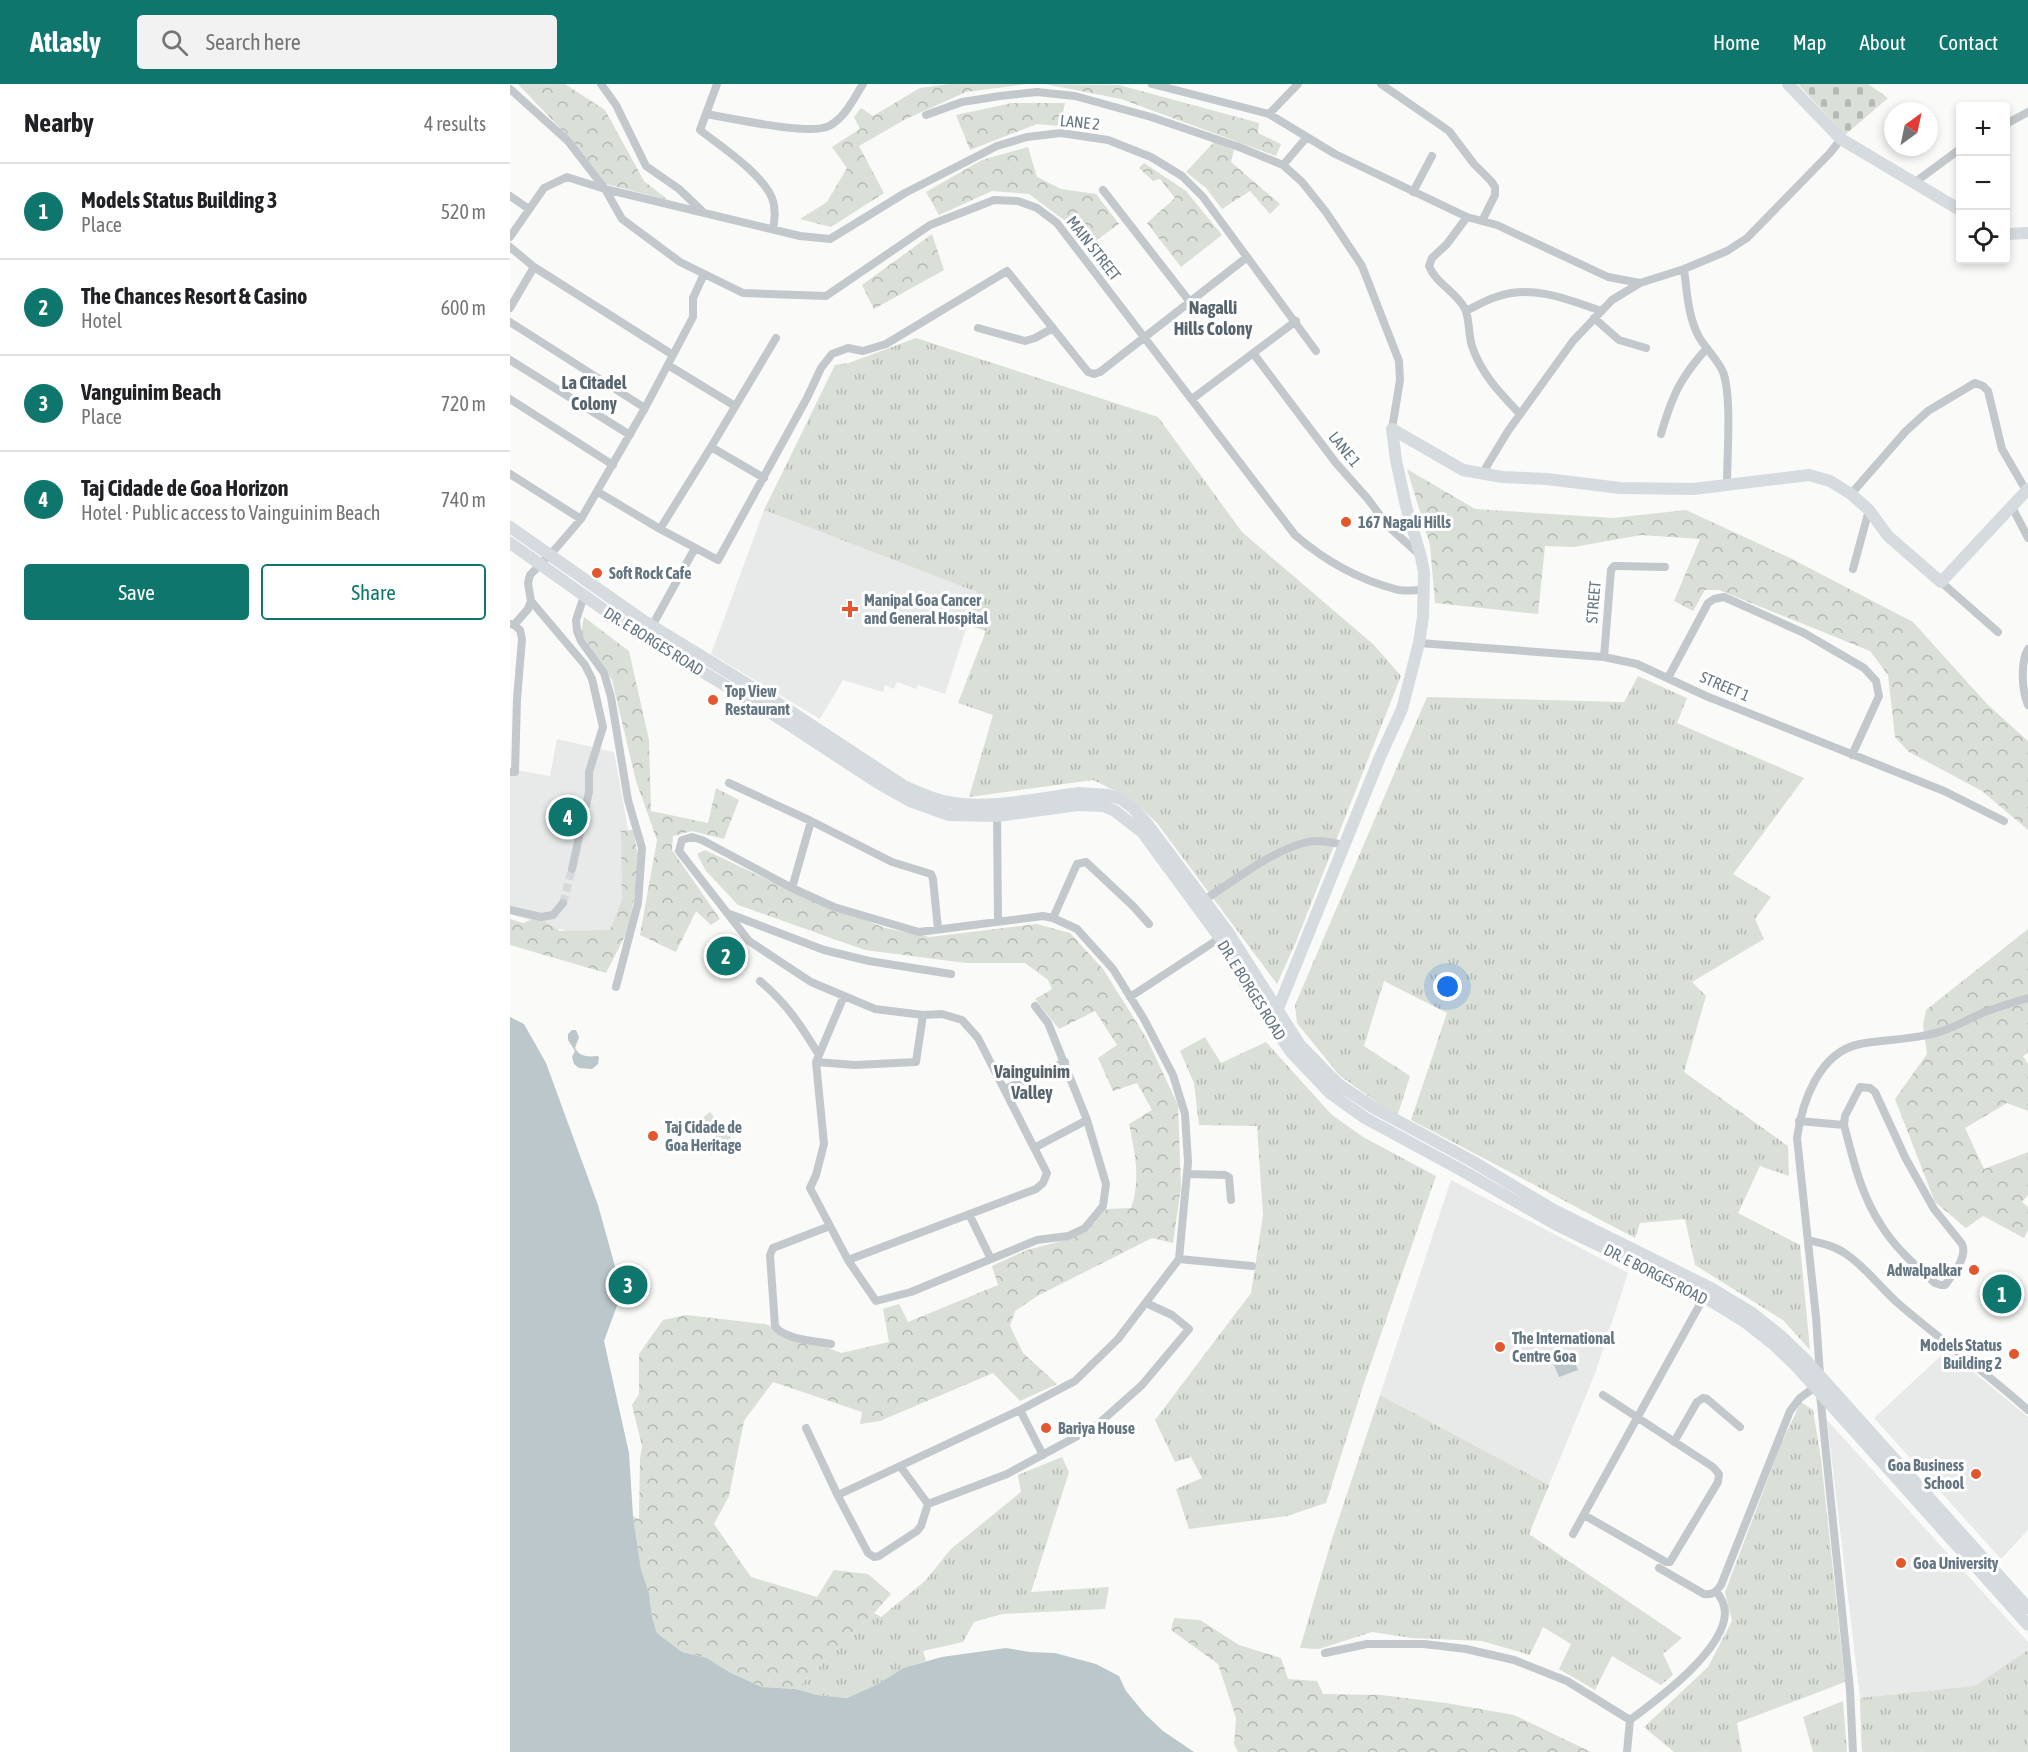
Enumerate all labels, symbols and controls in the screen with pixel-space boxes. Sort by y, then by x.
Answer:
search box [137,15,557,69]
text: Atlasly [30,26,101,58]
icon: search [158,26,191,59]
text: Search here [206,29,301,55]
text: Home [1713,30,1760,54]
text: Map [1793,30,1827,54]
text: About [1860,30,1906,54]
text: Contact [1939,30,1998,54]
north arrow [1884,102,1938,156]
map controls [1956,102,2010,264]
button: + [1956,102,2010,156]
text: Nearby [24,108,94,138]
street label: LANE 2 [1059,111,1101,133]
text: 4 results [424,112,486,135]
button: − [1956,156,2010,210]
text: Models Status Building 3 [81,187,277,213]
text: 1 [39,200,48,223]
text: 520 m [441,200,486,223]
button: locate [1956,210,2010,264]
street label: MAIN STREET [1063,212,1125,284]
text: Place [81,213,122,236]
text: The Chances Resort & Casino [81,283,307,309]
text: 2 [39,296,48,319]
text: 600 m [441,296,486,319]
district label: Nagalli Hills Colony [1174,297,1253,339]
text: Hotel [81,309,122,332]
district label: La Citadel Colony [561,372,627,414]
text: Vanguinim Beach [81,379,221,405]
text: 3 [39,392,48,415]
text: 720 m [441,392,486,415]
text: Place [81,405,122,428]
street label: LANE 1 [1325,428,1365,470]
text: Taj Cidade de Goa Horizon [81,475,289,501]
text: 4 [39,488,48,511]
text: 740 m [441,488,486,511]
text: Hotel · Public access to Vainguinim Beach [81,501,381,524]
place label: 167 Nagali Hills [1358,513,1451,531]
marker: 167 Nagali Hills [1339,515,1353,529]
button: Save [24,564,249,620]
button: Share [261,564,486,620]
place label: Soft Rock Cafe [609,564,691,582]
marker: Soft Rock Cafe [590,566,604,580]
street label: STREET [1582,580,1604,624]
place label: Manipal Goa Cancer and General Hospital [864,591,989,627]
marker: Manipal Goa Cancer and General Hospital [841,600,859,618]
street label: DR. E BORGES ROAD [601,603,707,679]
street label: STREET 1 [1697,668,1753,704]
place label: Top View Restaurant [725,682,790,718]
marker: Top View Restaurant [706,693,720,707]
pin: 4 [548,794,588,840]
pin: 2 [706,934,746,978]
street label: DR. E BORGES ROAD [1214,937,1290,1043]
your location [1433,972,1462,1001]
district label: Vainguinim Valley [993,1061,1070,1103]
place label: Taj Cidade de Goa Heritage [665,1118,742,1154]
marker: Taj Cidade de Goa Heritage [646,1129,660,1143]
street label: DR. E BORGES ROAD [1601,1240,1711,1308]
place label: Adwalpalkar [1886,1261,1962,1279]
pin: 3 [608,1262,648,1308]
marker: Adwalpalkar [1967,1263,1981,1277]
pin: 1 [1982,1272,2022,1316]
place label: The International Centre Goa [1512,1329,1615,1365]
place label: Models Status Building 2 [1920,1336,2002,1372]
marker: The International Centre Goa [1493,1340,1507,1354]
marker: Models Status Building 2 [2007,1347,2021,1361]
place label: Bariya House [1058,1419,1135,1437]
marker: Bariya House [1039,1421,1053,1435]
place label: Goa Business School [1887,1456,1965,1492]
marker: Goa Business School [1969,1467,1983,1481]
place label: Goa University [1913,1554,1999,1572]
marker: Goa University [1894,1556,1908,1570]

